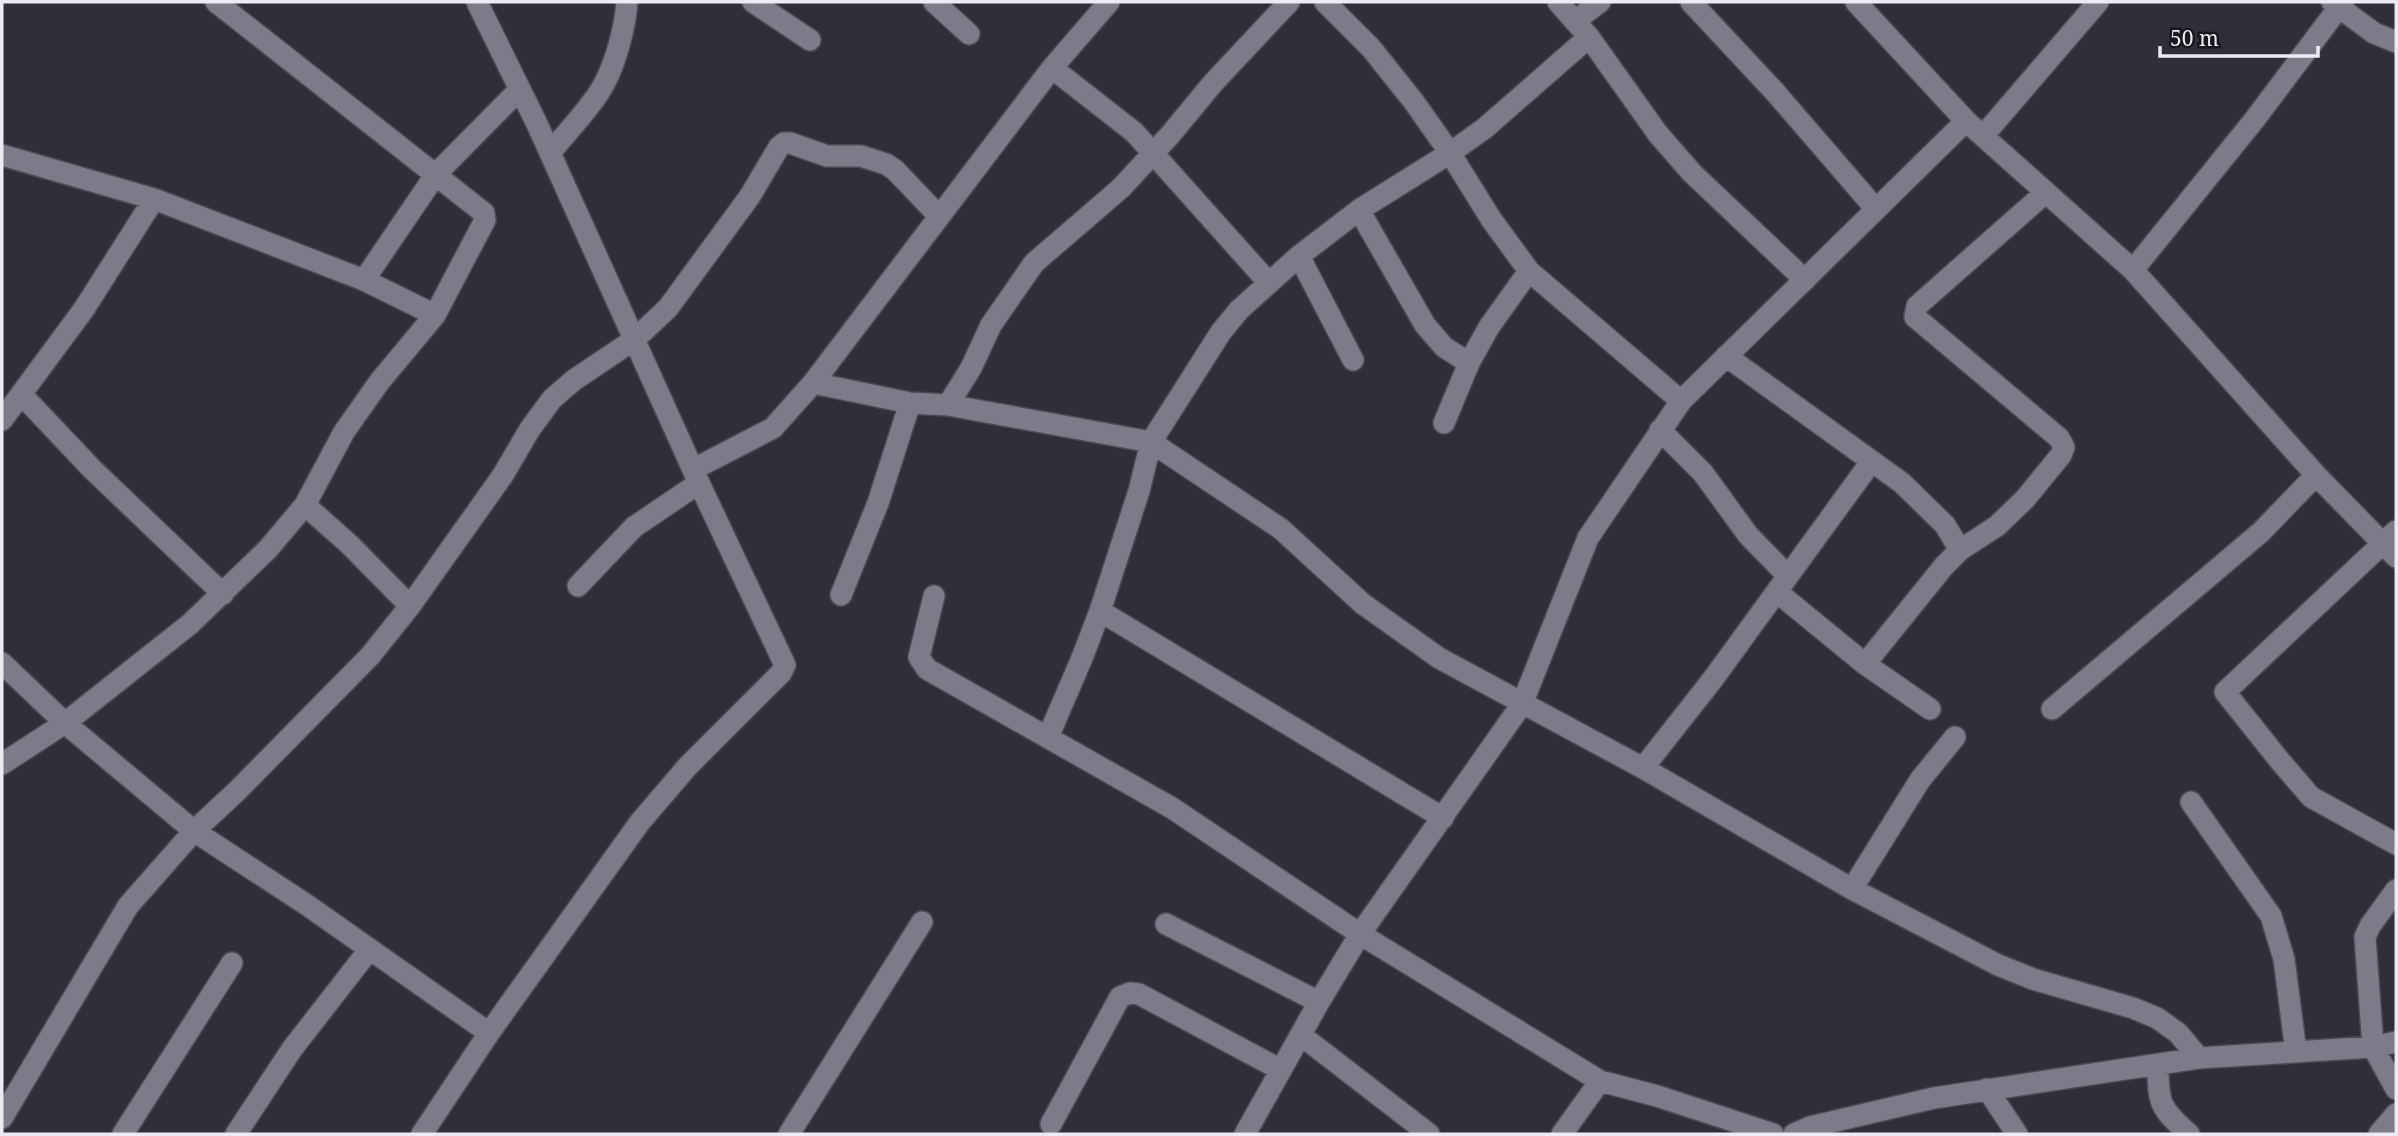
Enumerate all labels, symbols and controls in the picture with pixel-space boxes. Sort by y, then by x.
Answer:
scale bar [2160,14,2318,58]
text: 50 m [2170,24,2219,52]

